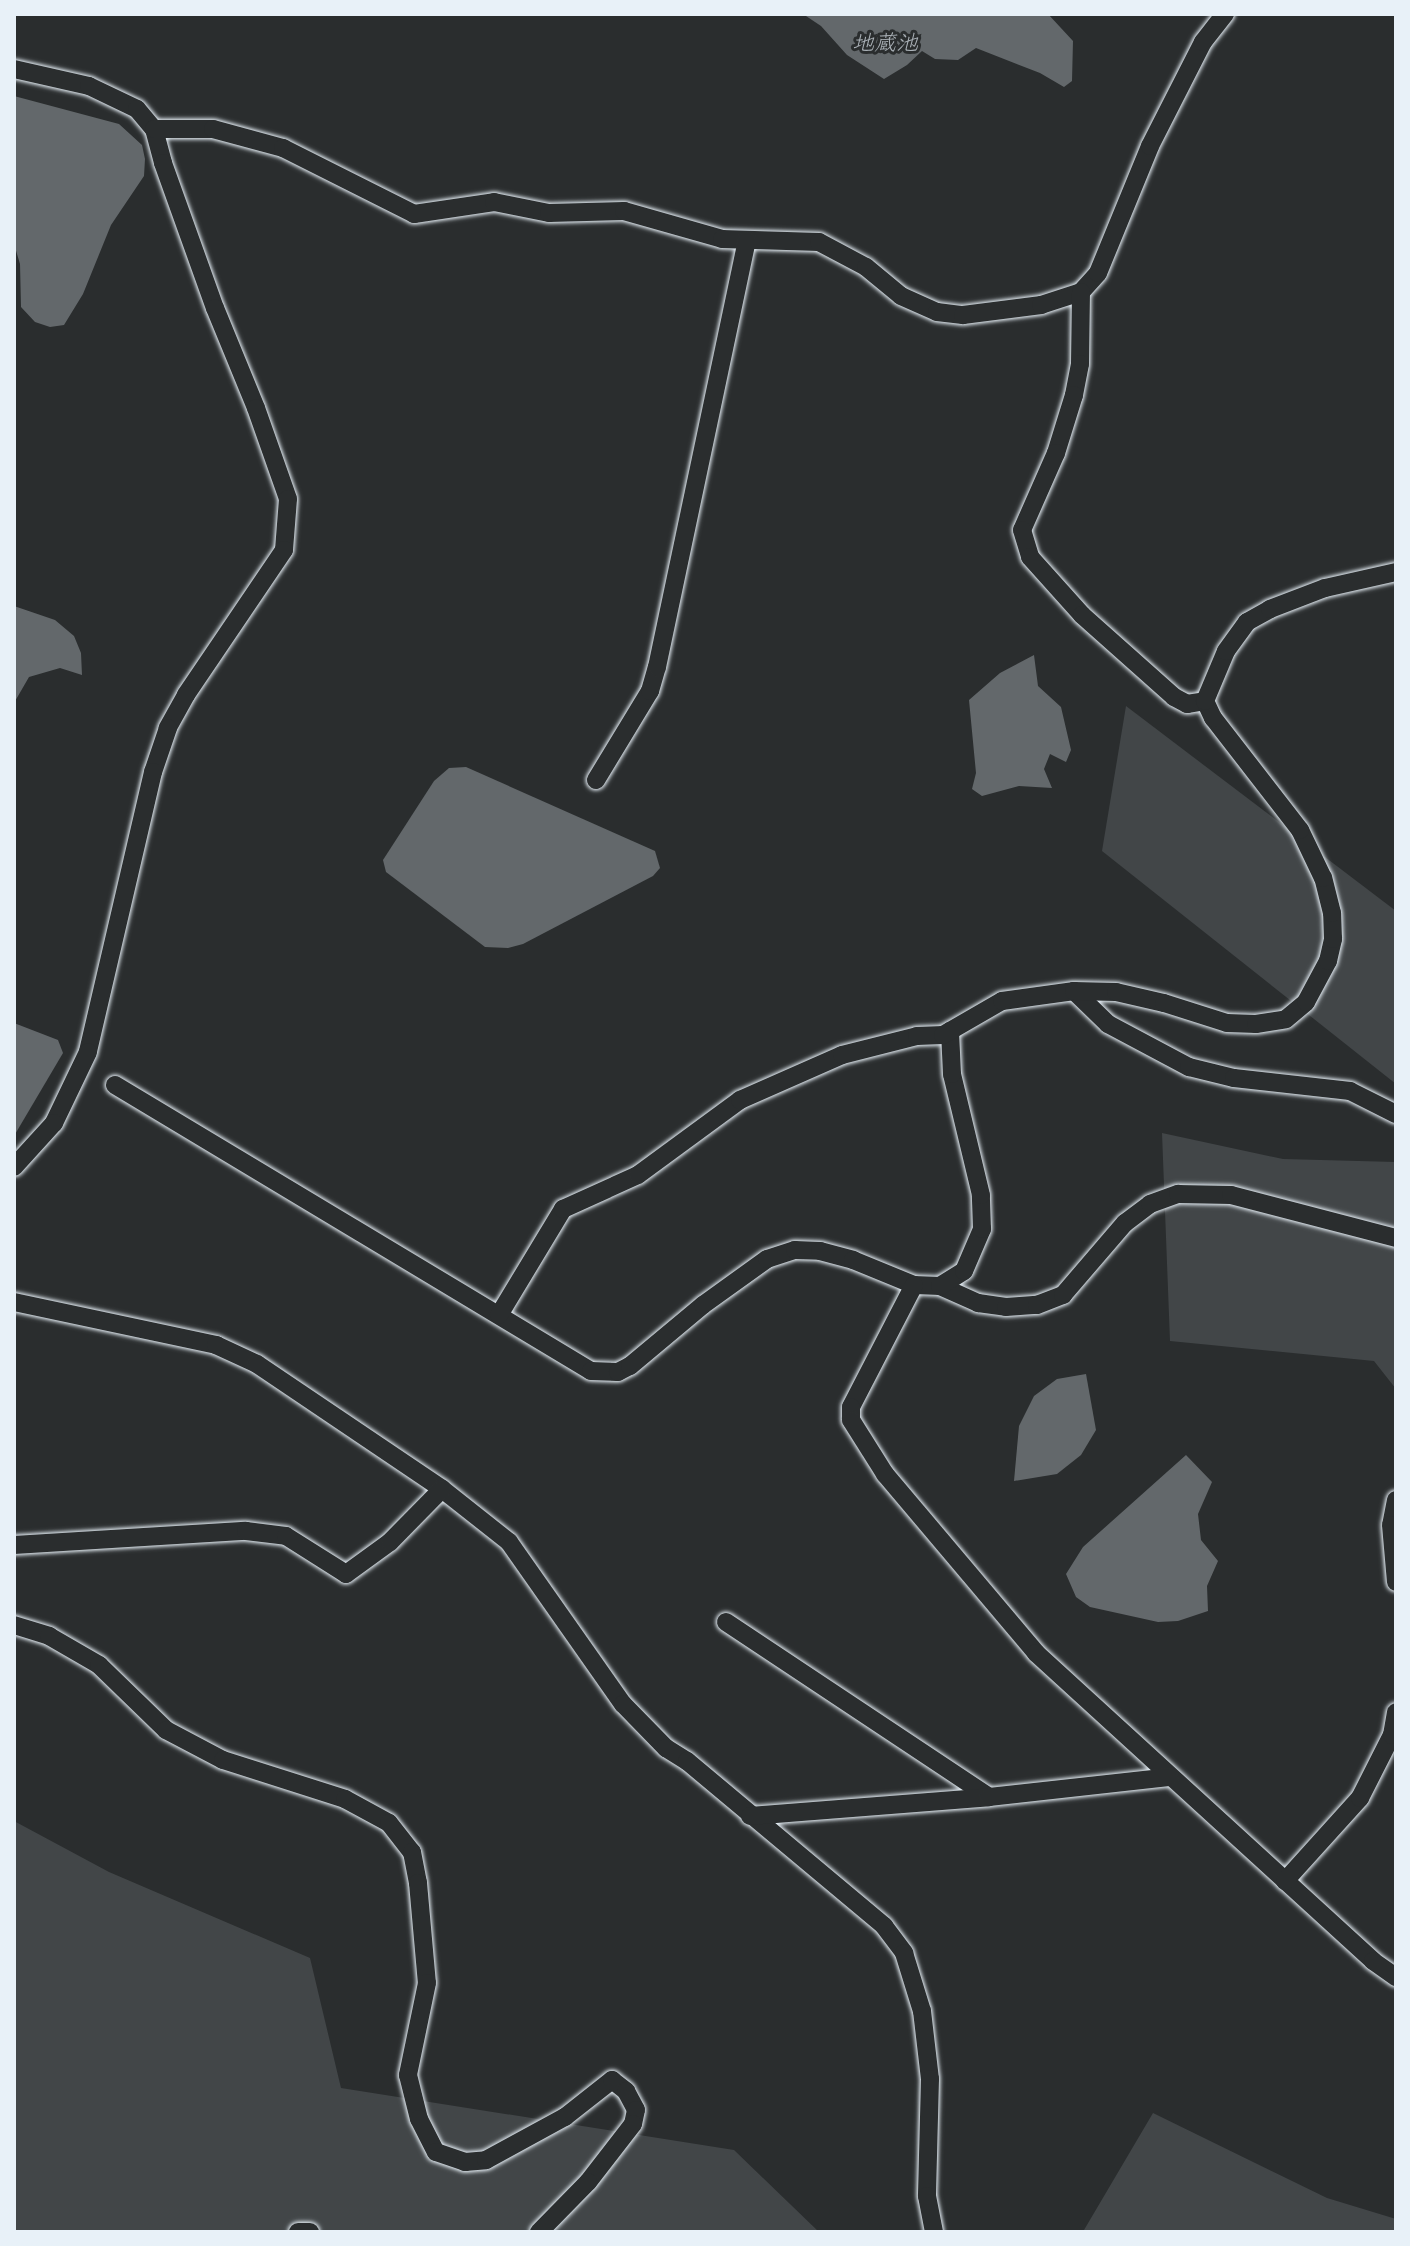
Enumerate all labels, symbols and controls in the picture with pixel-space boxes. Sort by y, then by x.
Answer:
water label: 地蔵池 [852,31,918,57]

